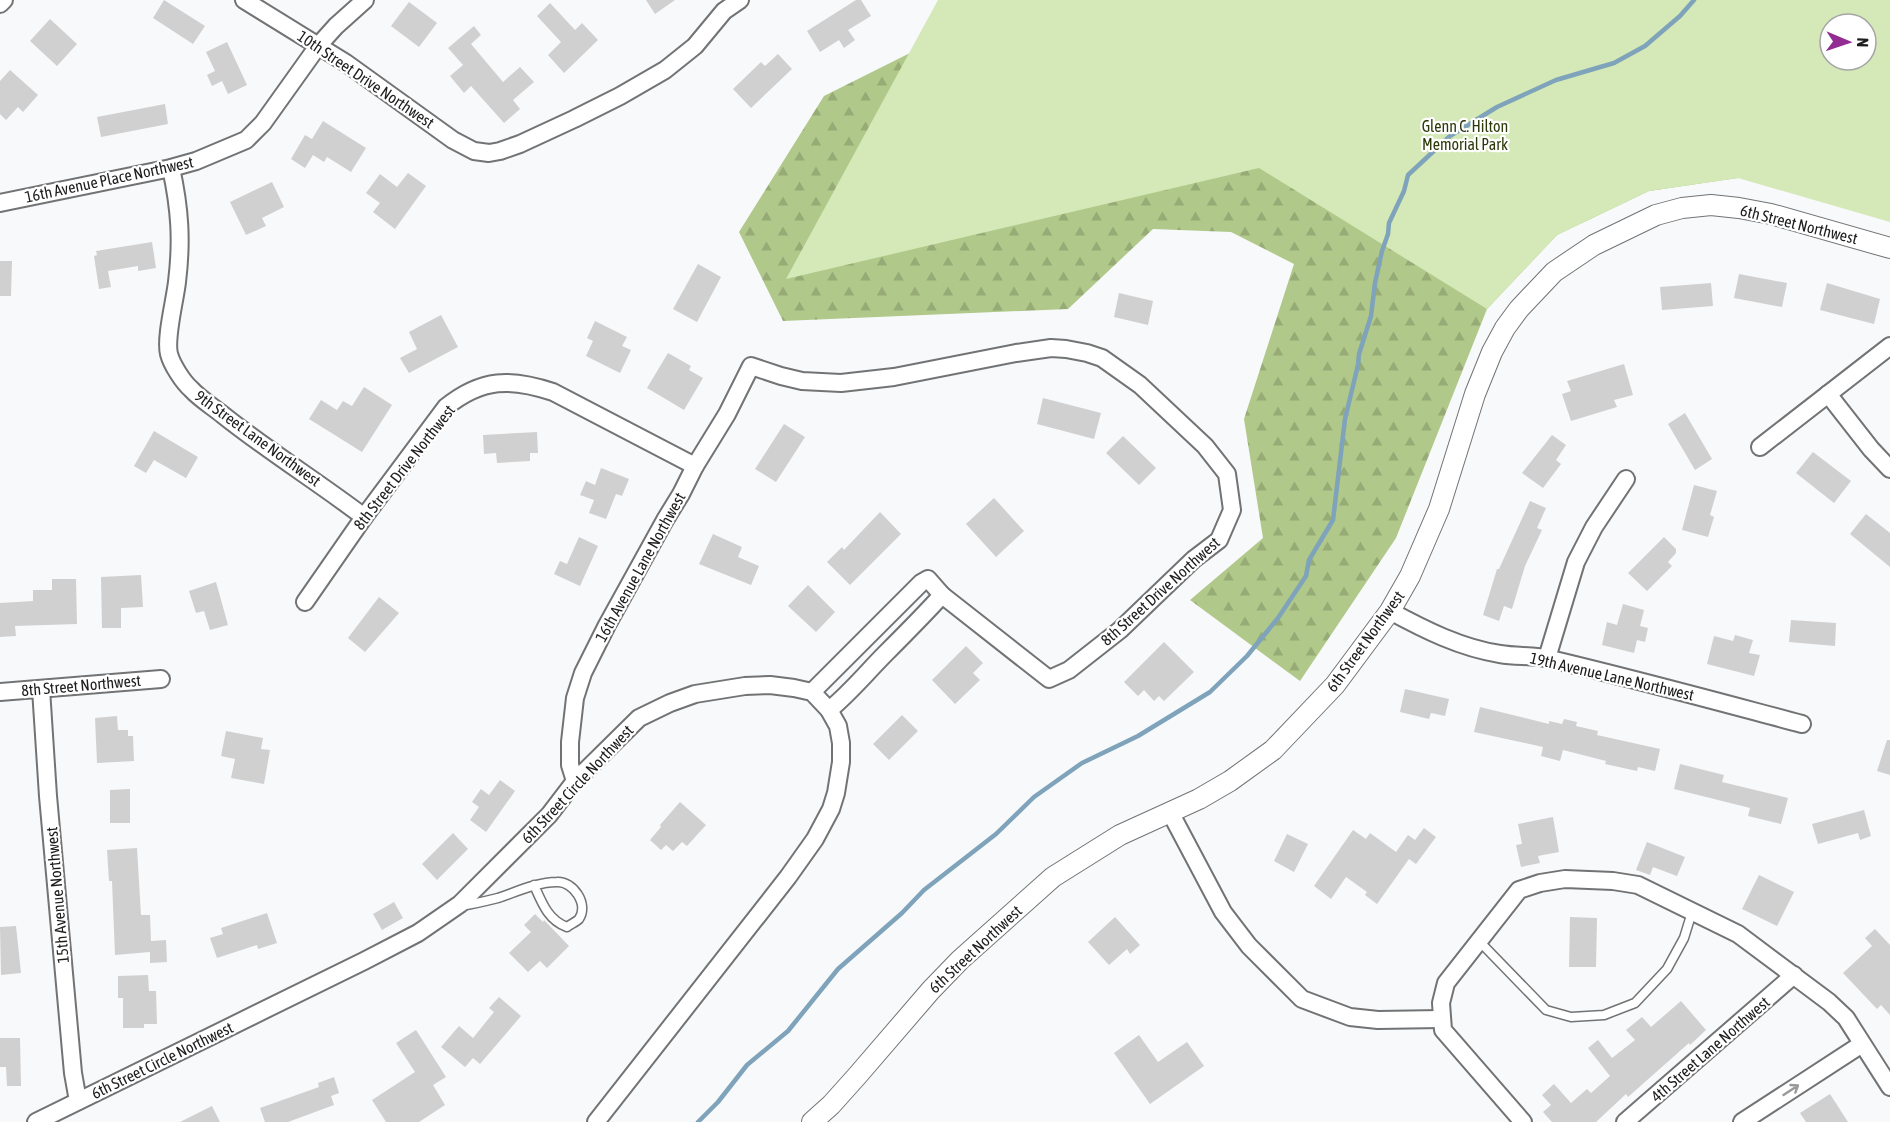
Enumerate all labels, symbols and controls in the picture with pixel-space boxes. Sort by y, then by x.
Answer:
north arrow [1818,12,1878,72]
street label: 10th Street Drive Northwest [294,27,438,132]
text: N [1854,37,1872,48]
park label: Glenn C. Hilton Memorial Park [1422,117,1508,153]
street label: 16th Avenue Place Northwest [23,152,195,206]
street label: 6th Street Northwest [1739,201,1860,247]
street label: 9th Street Lane Northwest [192,386,325,490]
street label: 8th Street Drive Northwest [350,401,459,533]
street label: 16th Avenue Lane Northwest [591,489,689,645]
street label: 8th Street Drive Northwest [1097,533,1223,649]
street label: 6th Street Northwest [1322,587,1408,695]
street label: 19th Avenue Lane Northwest [1528,648,1696,704]
street label: 8th Street Northwest [20,671,142,699]
street label: 6th Street Circle Northwest [517,721,637,847]
street label: 15th Avenue Northwest [42,826,72,964]
street label: 6th Street Northwest [925,901,1025,997]
street label: 4th Street Lane Northwest [1647,992,1773,1105]
street label: 6th Street Circle Northwest [88,1018,236,1102]
one-way arrow [1782,1084,1799,1096]

